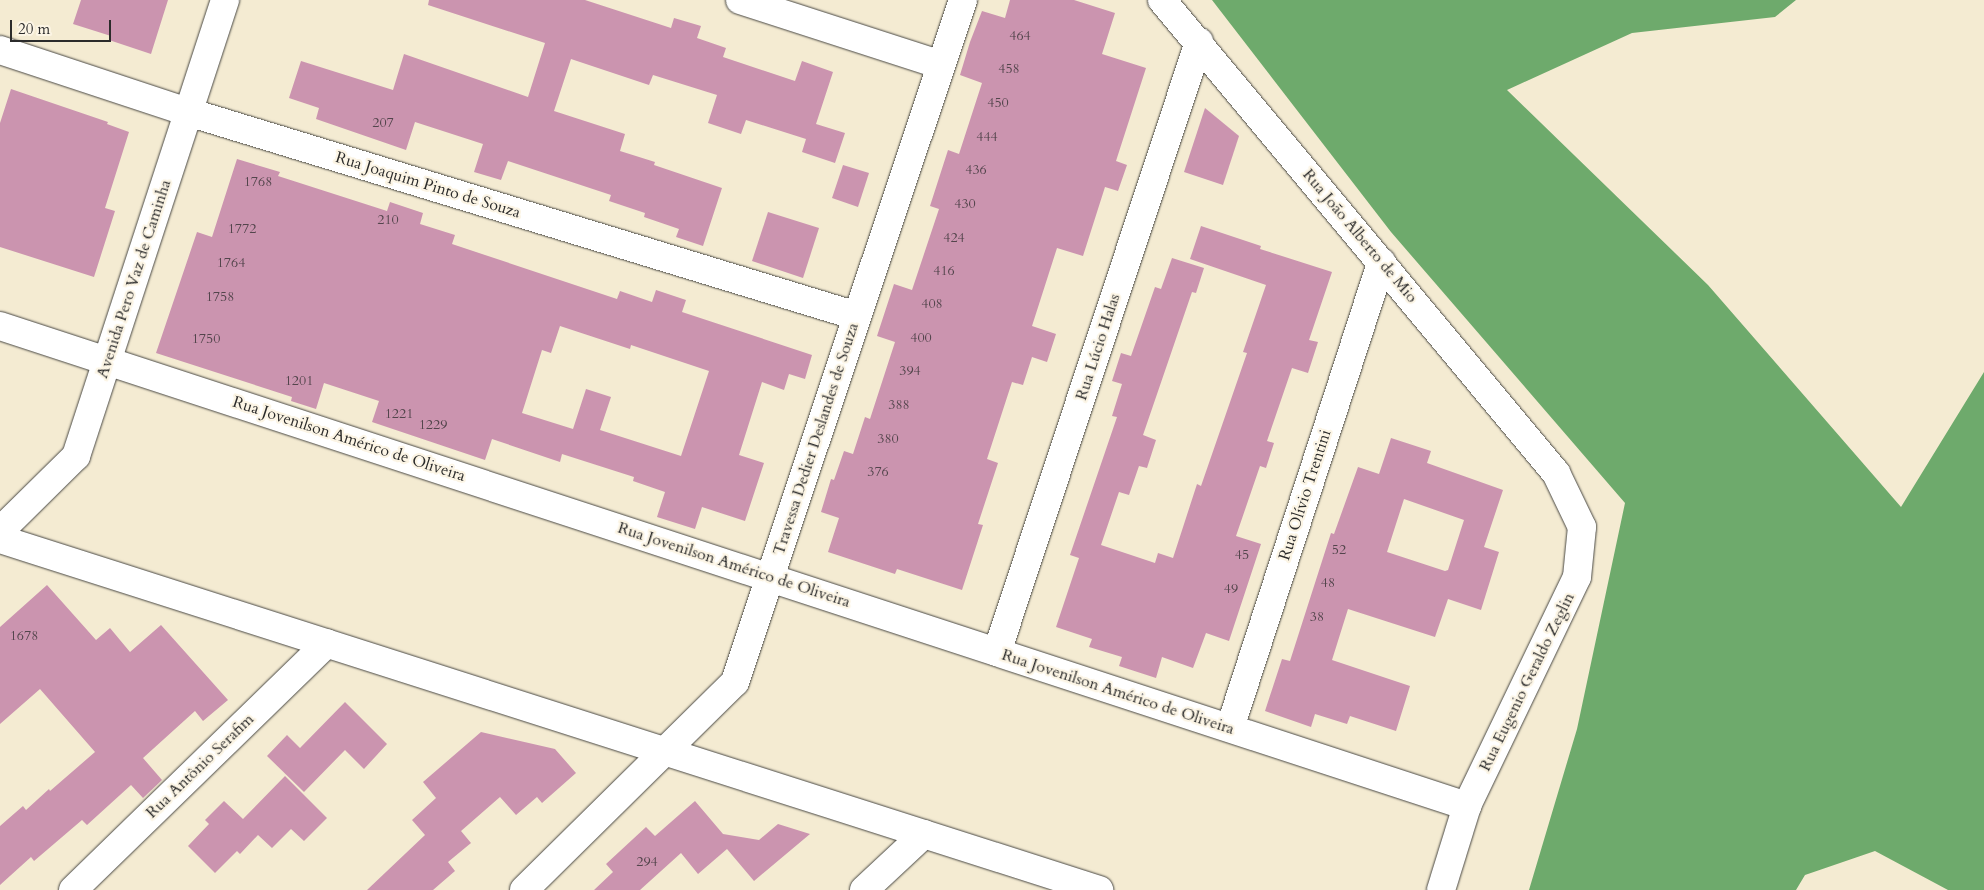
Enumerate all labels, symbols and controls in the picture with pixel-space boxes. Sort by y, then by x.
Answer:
scale bar [12,10,114,42]
text: 20 m [18,19,50,39]
house number: 464 [1009,28,1031,44]
house number: 458 [998,61,1020,77]
house number: 450 [987,95,1009,111]
house number: 207 [372,115,394,131]
house number: 444 [976,129,998,145]
street label: Rua Joaquim Pinto de Souza [333,148,523,222]
house number: 436 [965,162,987,178]
street label: Rua João Alberto de Mio [1298,165,1422,307]
house number: 1768 [244,174,272,190]
street label: Avenida Pero Vaz de Caminha [93,177,175,381]
house number: 430 [954,196,976,212]
house number: 210 [377,212,399,228]
house number: 1772 [228,221,256,237]
house number: 424 [943,230,965,246]
house number: 1764 [217,255,245,271]
house number: 416 [933,263,955,279]
house number: 1758 [206,289,234,305]
street label: Rua Lúcio Halas [1072,291,1124,403]
house number: 408 [921,296,943,312]
street label: Travessa Dedier Deslandes de Souza [769,320,863,558]
house number: 400 [910,330,932,346]
house number: 1750 [192,331,220,347]
house number: 394 [899,363,921,379]
house number: 1201 [285,373,313,389]
street label: Rua Jovenilson Américo de Oliveira [230,392,468,486]
house number: 388 [888,397,910,413]
house number: 1221 [385,406,413,422]
house number: 1229 [419,417,447,433]
street label: Rua Olívio Trentini [1275,427,1335,563]
house number: 380 [877,431,899,447]
house number: 376 [867,464,889,480]
street label: Rua Jovenilson Américo de Oliveira [615,518,853,612]
house number: 52 [1332,542,1346,558]
house number: 45 [1235,547,1249,563]
house number: 48 [1321,575,1335,591]
house number: 49 [1224,581,1238,597]
street label: Rua Eugenio Geraldo Zeglin [1475,590,1579,774]
house number: 38 [1310,609,1324,625]
house number: 1678 [10,628,38,644]
street label: Rua Jovenilson Américo de Oliveira [999,645,1237,739]
street label: Rua Antônio Serafim [142,710,258,822]
house number: 294 [636,854,658,870]

